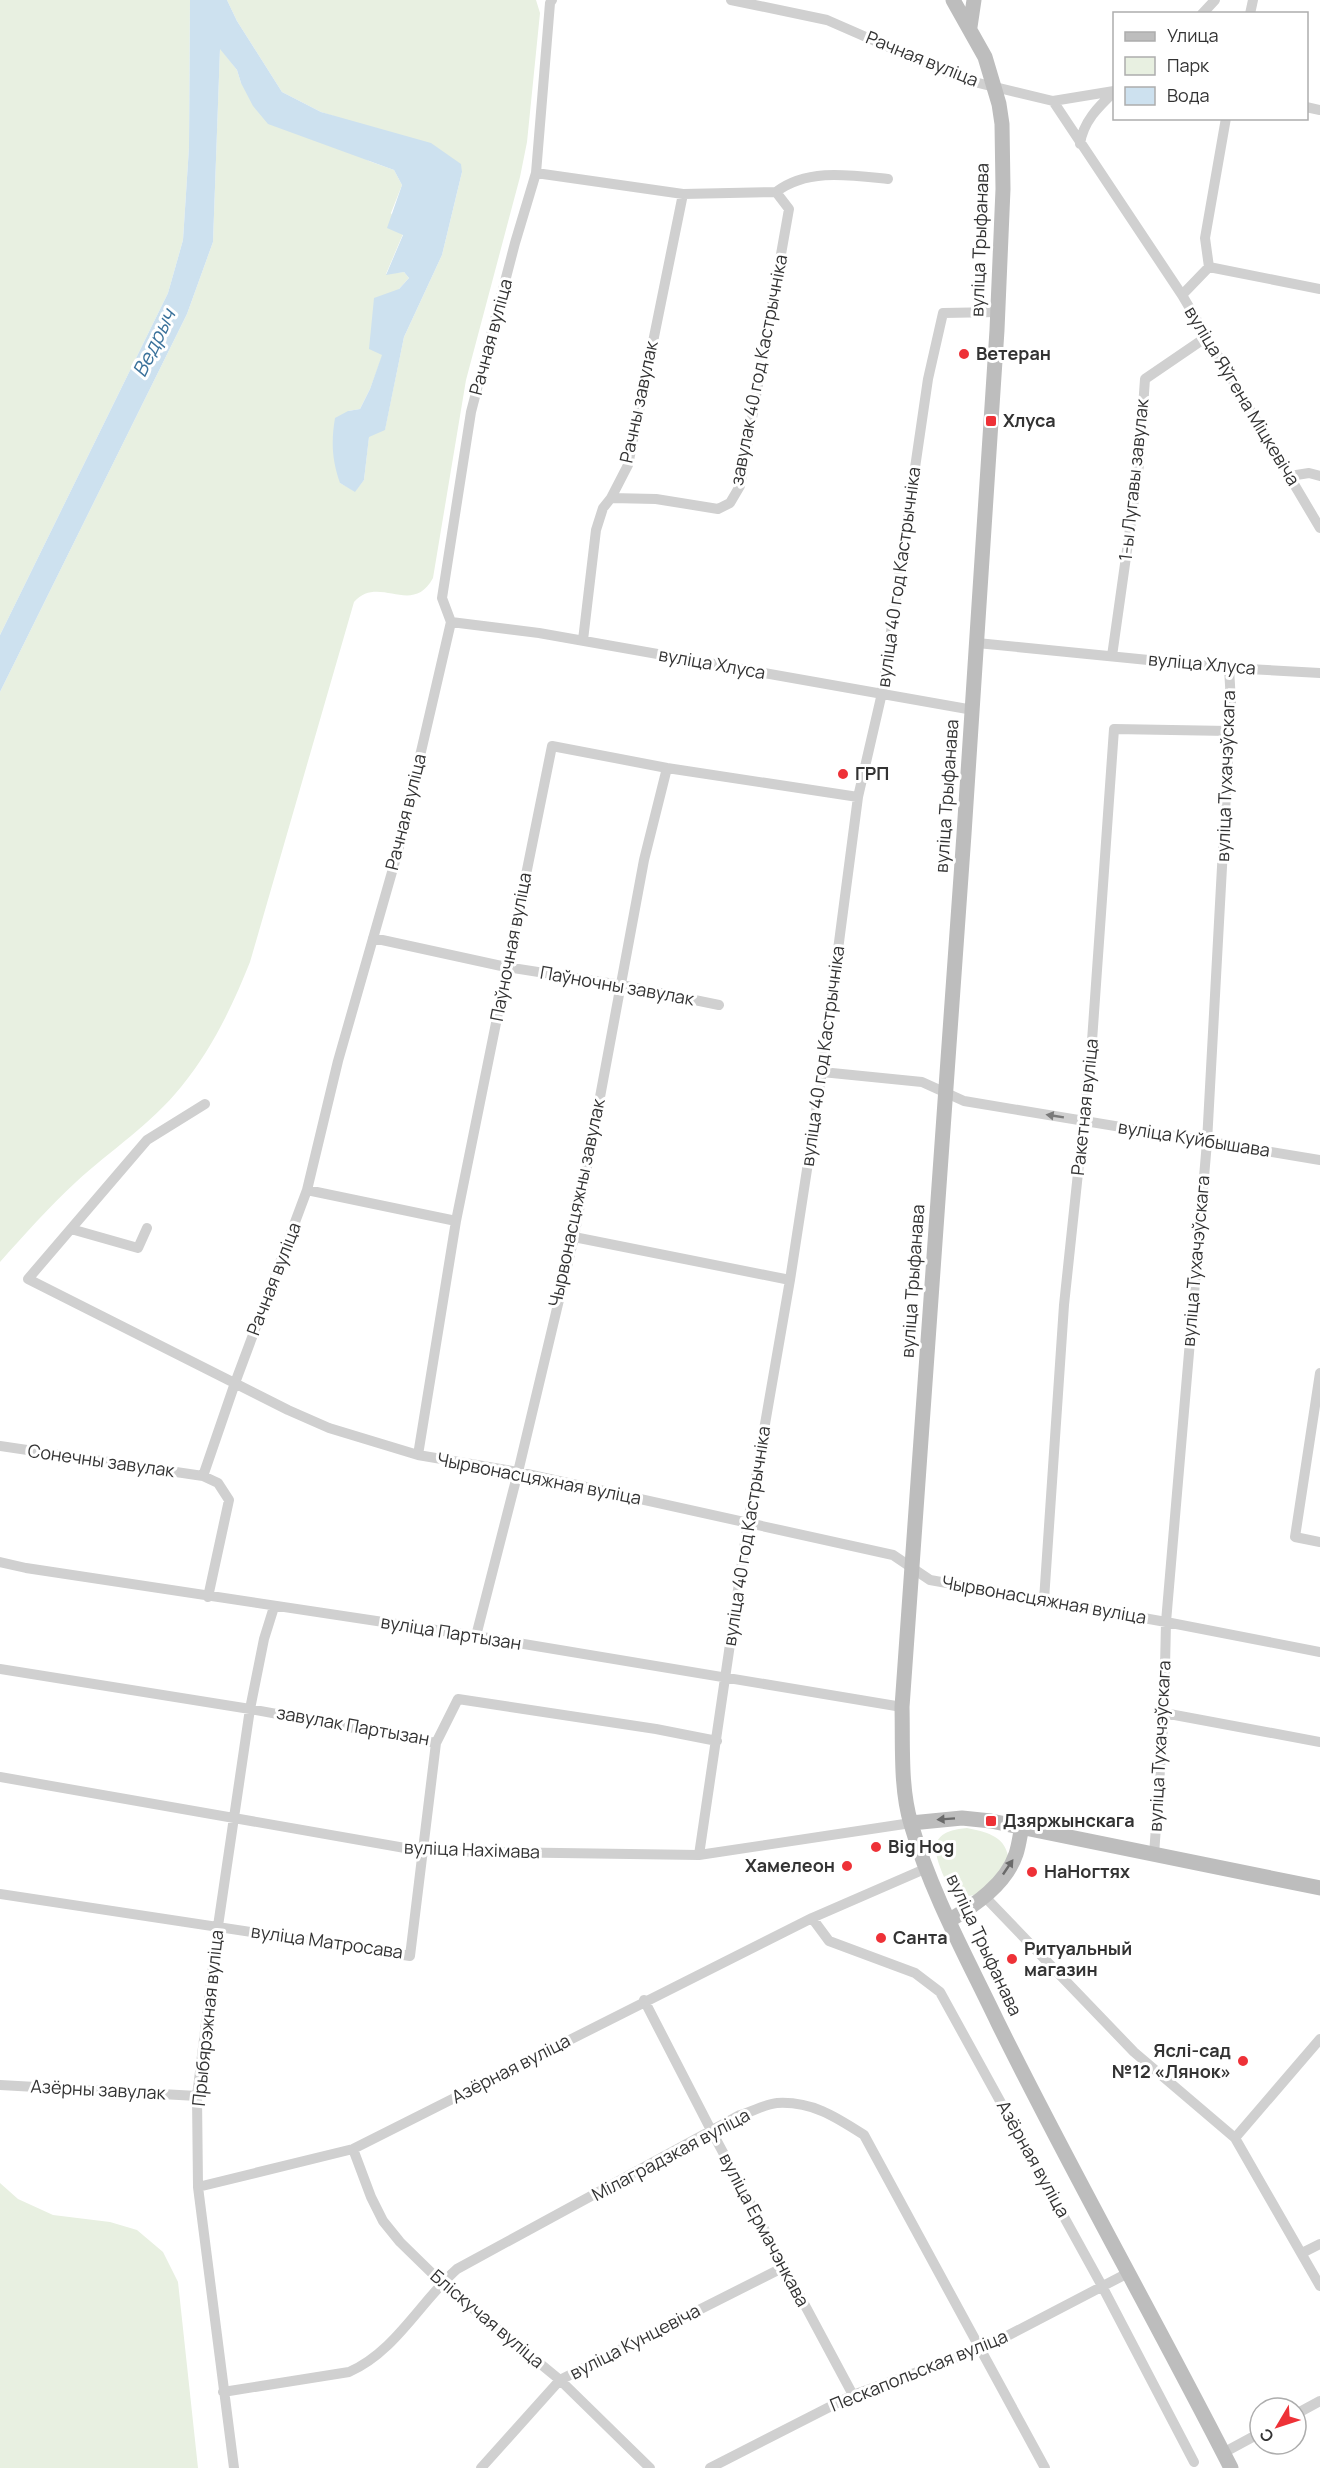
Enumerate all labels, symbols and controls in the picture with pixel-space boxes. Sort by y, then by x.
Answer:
legend [1113,12,1308,120]
text: Улица [1167,23,1219,47]
street label: Рачная вуліца [863,25,982,92]
text: Парк [1167,53,1210,77]
text: Вода [1167,83,1209,107]
street label: вуліца Трыфанава [964,163,994,317]
street label: завулак 40 год Кастрычніка [724,252,792,487]
street label: Рачная вуліца [463,276,517,397]
street label: вуліца Яўгена Міцкевіча [1180,301,1306,490]
water label: Ведрыч [126,303,182,381]
street label: Рачны завулак [613,338,663,465]
place label: Ветеран [976,341,1051,365]
marker: Ветеран [957,347,971,361]
street label: 1-ы Лугавы завулак [1113,397,1154,562]
place label: Хлуса [1003,408,1056,432]
marker: Хлуса [984,414,998,428]
street label: вуліца 40 год Кастрычніка [871,465,925,689]
street label: вуліца Хлуса [657,642,767,684]
street label: вуліца Хлуса [1147,646,1257,680]
street label: вуліца Тухачэўскага [1210,690,1240,862]
street label: вуліца Трыфанава [929,718,963,874]
street label: Рачная вуліца [379,751,431,873]
place label: ГРП [855,761,889,785]
marker: ГРП [836,767,850,781]
street label: Паўночная вуліца [484,870,536,1023]
street label: вуліца 40 год Кастрычніка [795,944,849,1168]
street label: Паўночны завулак [538,960,697,1011]
street label: Ракетная вуліца [1065,1037,1103,1177]
street label: Чырвонасцяжны завулак [542,1095,610,1309]
one-way arrow [1045,1112,1064,1121]
street label: вуліца Куйбышава [1116,1114,1272,1162]
street label: вуліца Тухачэўскага [1176,1174,1214,1347]
street label: вуліца Трыфанава [895,1203,929,1359]
street label: Рачная вуліца [240,1219,306,1339]
street label: вуліца 40 год Кастрычніка [717,1424,775,1647]
street label: Сонечны завулак [26,1438,177,1482]
street label: Чырвонасцяжная вуліца [435,1446,643,1510]
street label: Чырвонасцяжная вуліца [940,1569,1148,1629]
street label: вуліца Партызан [379,1609,523,1655]
street label: вуліца Тухачэўскага [1143,1660,1175,1832]
street label: завулак Партызан [275,1700,431,1750]
place label: Дзяржынскага [1003,1808,1135,1832]
one-way arrow [936,1814,955,1823]
marker: Дзяржынскага [984,1814,998,1828]
place label: Big Hog [888,1834,954,1858]
street label: вуліца Нахімава [404,1835,540,1863]
marker: Big Hog [869,1840,883,1854]
place label: Хамелеон [745,1853,835,1877]
marker: Хамелеон [840,1859,854,1873]
place label: НаНогтях [1044,1859,1130,1883]
one-way arrow [1002,1860,1014,1876]
marker: НаНогтях [1025,1865,1039,1879]
street label: вуліца Трыфанава [942,1870,1028,2019]
street label: вуліца Матросава [250,1918,405,1964]
place label: Санта [893,1925,948,1949]
street label: Прыбярэжная вуліца [186,1928,228,2107]
marker: Санта [874,1931,888,1945]
place label: Ритуальный магазин [1024,1936,1132,1981]
marker: Ритуальный магазин [1005,1952,1019,1966]
street label: Азёрная вуліца [447,2028,574,2108]
place label: Яслі-сад №12 «Лянок» [1112,2038,1231,2083]
marker: Яслі-сад №12 «Лянок» [1236,2054,1250,2068]
street label: Азёрны завулак [30,2073,167,2105]
street label: Азёрная вуліца [992,2096,1076,2221]
street label: Мілаградзкая вуліца [587,2102,754,2206]
street label: вуліца Ермачэнкава [714,2149,815,2310]
street label: Бліскучая вуліца [426,2264,550,2373]
street label: вуліца Кунцевіча [565,2298,704,2384]
street label: Пескапольская вуліца [826,2323,1011,2417]
north arrow [1248,2396,1308,2456]
text: С [1254,2424,1279,2447]

